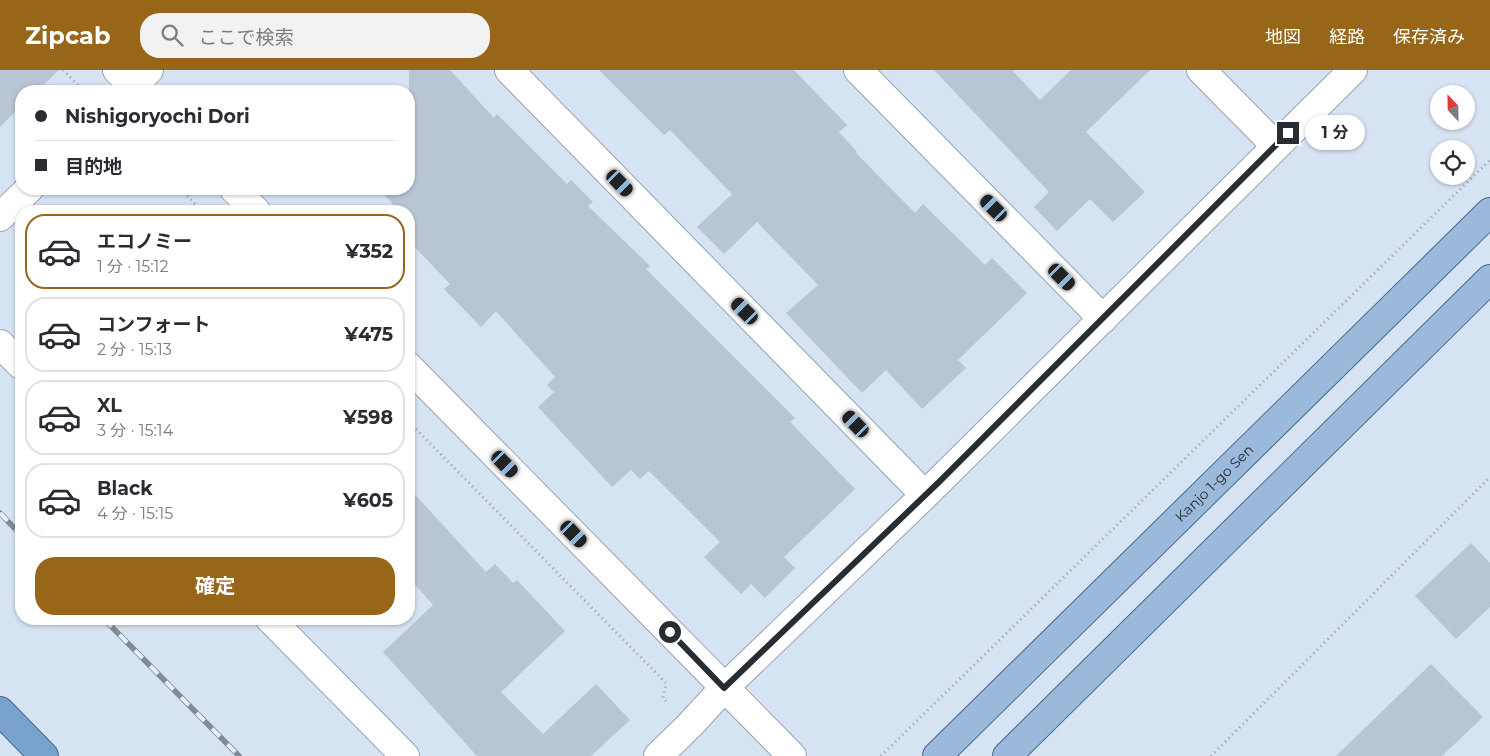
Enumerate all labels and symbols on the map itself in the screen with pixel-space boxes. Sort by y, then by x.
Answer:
north arrow [1430,85,1475,130]
callout: 1 分 [1306,116,1366,150]
route end [1277,122,1299,144]
car [604,167,635,199]
car [978,192,1009,224]
car [1046,261,1077,293]
car [729,295,760,327]
car [840,408,871,440]
street label: Kanjo 1-go Sen [1171,441,1257,526]
car [489,448,520,480]
car [558,518,589,550]
route start [659,621,681,643]

